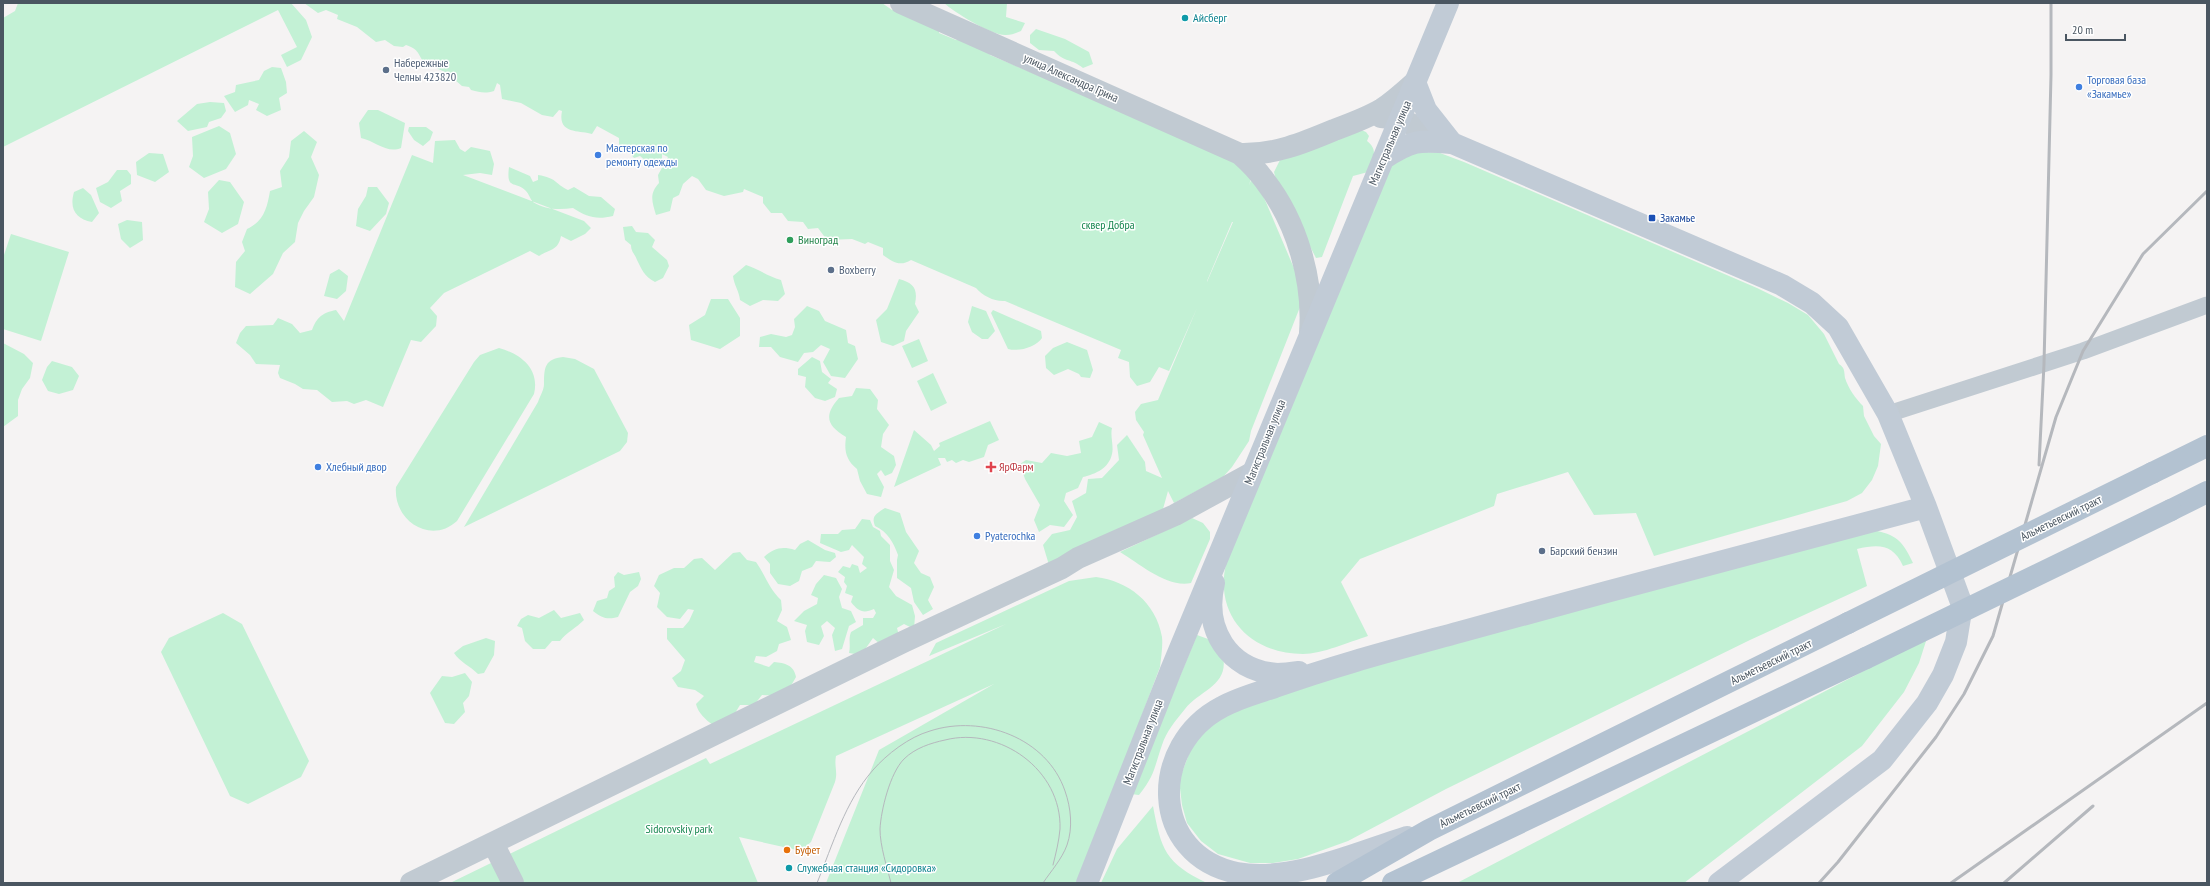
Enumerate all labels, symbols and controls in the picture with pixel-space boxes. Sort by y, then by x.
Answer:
place label: Айсберг [1193,10,1228,25]
marker: Айсберг [1180,13,1190,23]
scale bar [2066,16,2125,42]
text: 20 m [2072,22,2093,37]
street label: улица Александра Грина [1021,50,1121,105]
place label: Набережные Челны 423820 [394,55,456,84]
marker: Набережные Челны 423820 [381,65,391,75]
place label: Торговая база «Закамье» [2087,72,2146,101]
marker: Торговая база «Закамье» [2074,82,2084,92]
street label: Магистральная улица [1365,98,1414,187]
place label: Мастерская по ремонту одежды [606,140,677,169]
marker: Мастерская по ремонту одежды [593,150,603,160]
place label: Закамье [1660,210,1695,225]
marker: Закамье [1647,213,1657,223]
park label: сквер Добра [1082,217,1135,232]
place label: Виноград [798,232,839,247]
marker: Виноград [785,235,795,245]
place label: Boxberry [839,262,876,277]
marker: Boxberry [826,265,836,275]
street label: Магистральная улица [1241,397,1289,487]
place label: Хлебный двор [326,459,387,474]
place label: ЯрФарм [999,459,1034,474]
marker: Хлебный двор [313,462,323,472]
marker: ЯрФарм [986,462,996,472]
street label: Альметьевский тракт [2018,491,2104,544]
place label: Pyaterochka [985,528,1036,543]
marker: Pyaterochka [972,531,982,541]
place label: Барский бензин [1550,543,1617,558]
marker: Барский бензин [1537,546,1547,556]
street label: Альметьевский тракт [1728,635,1814,688]
street label: Магистральная улица [1119,697,1166,787]
street label: Альметьевский тракт [1437,778,1523,831]
park label: Sidorovskiy park [645,821,713,836]
place label: Буфет [795,842,820,857]
marker: Буфет [782,845,792,855]
place label: Служебная станция «Сидоровка» [797,860,936,875]
marker: Служебная станция «Сидоровка» [784,863,794,873]

